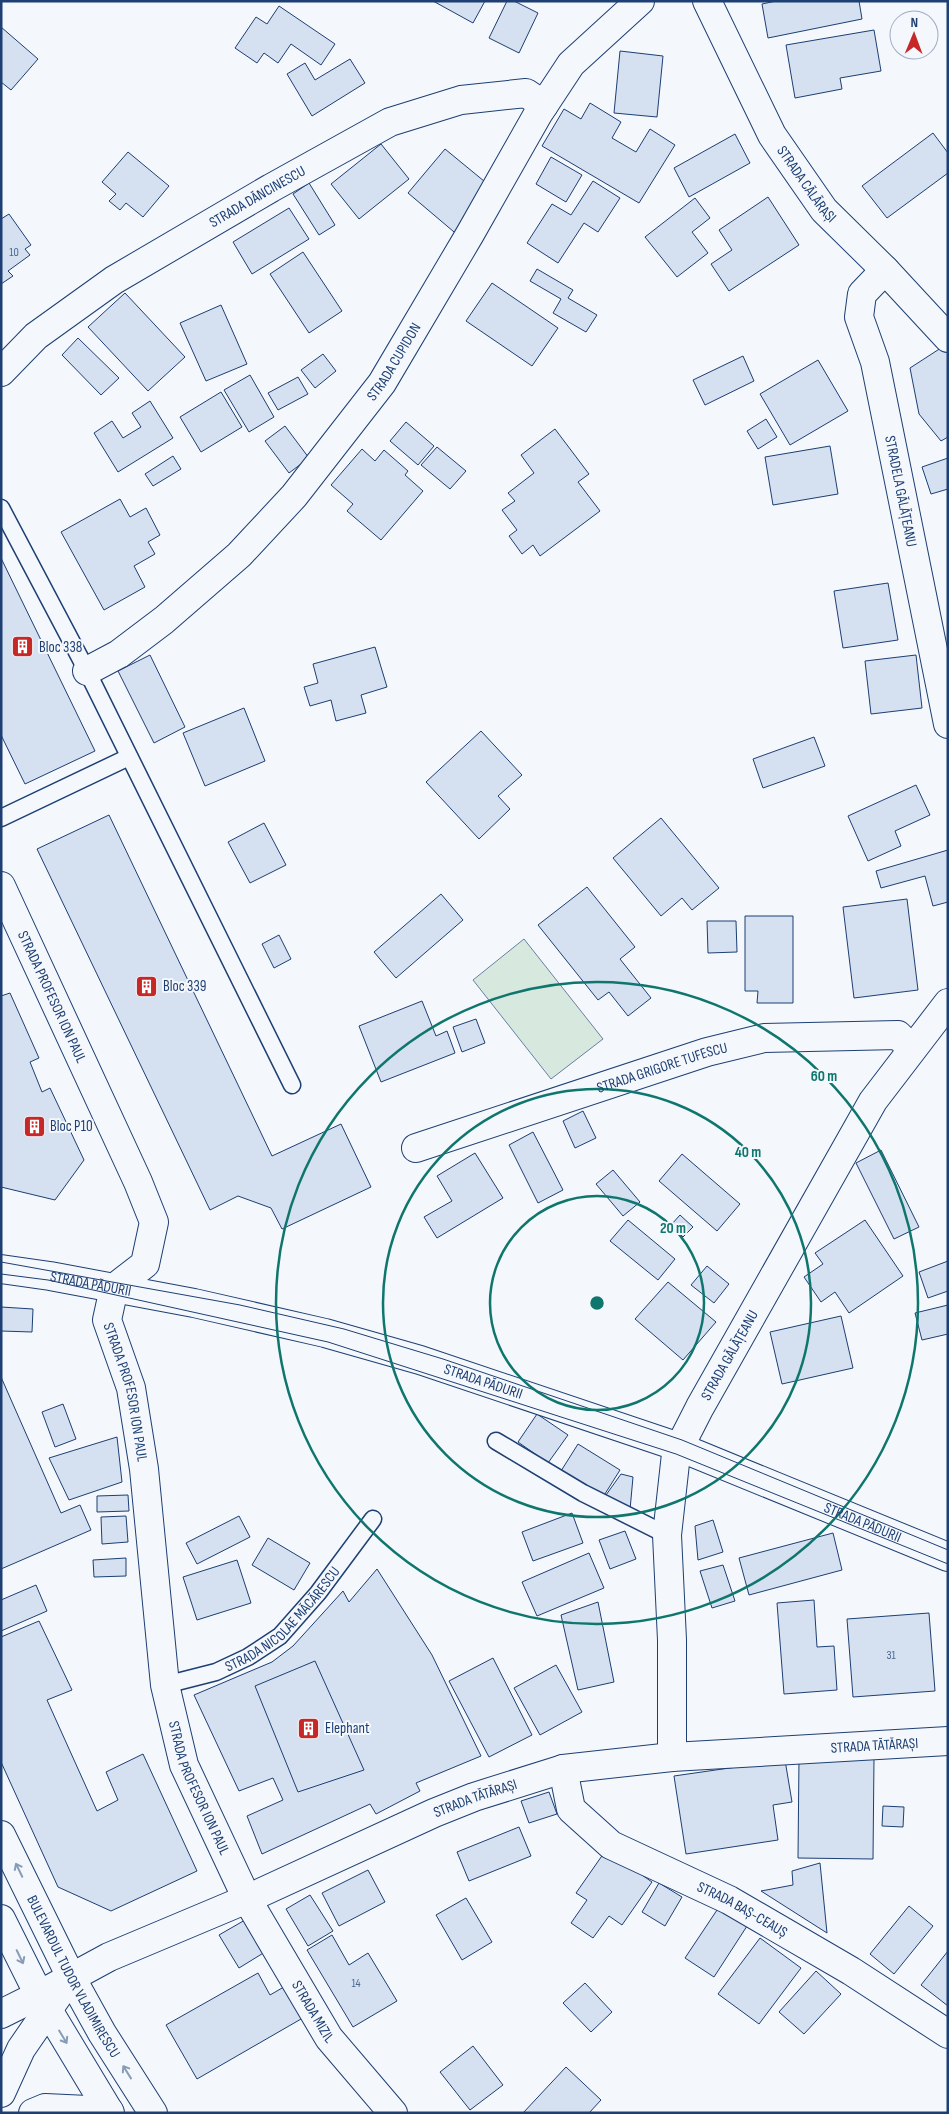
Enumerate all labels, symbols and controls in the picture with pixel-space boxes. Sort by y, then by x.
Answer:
north arrow [889,10,939,60]
text: N [910,14,918,31]
street label: STRADA CĂLĂRAȘI [773,142,841,227]
street label: STRADA DĂNCINESCU [206,161,309,232]
house number: 10 [9,245,19,260]
street label: STRADA CUPIDON [362,319,425,405]
street label: STRADELA GĂLĂȚEANU [881,434,922,548]
building icon: Bloc 338 [11,635,35,659]
place label: Bloc 338 [39,638,82,657]
street label: STRADA PROFESOR ION PAUL [14,928,91,1066]
building icon: Bloc 339 [135,974,159,998]
place label: Bloc 339 [163,977,206,996]
street label: STRADA GRIGORE TUFESCU [594,1038,729,1097]
text: 60 m [811,1067,837,1086]
building icon: Bloc P10 [22,1114,46,1138]
place label: Bloc P10 [50,1117,93,1136]
text: 40 m [735,1143,761,1162]
text: 20 m [660,1219,686,1238]
street label: STRADA PĂDURII [49,1267,133,1301]
centre of rings [588,1294,606,1312]
street label: STRADA GĂLĂȚEANU [696,1307,762,1404]
street label: STRADA PROFESOR ION PAUL [99,1320,152,1463]
street label: STRADA PĂDURII [442,1359,525,1403]
street label: STRADA PĂDURII [821,1498,904,1546]
street label: STRADA NICOLAE MĂCĂRESCU [222,1563,344,1676]
house number: 31 [886,1648,896,1663]
building icon: Elephant [297,1716,321,1740]
street label: STRADA PROFESOR ION PAUL [164,1719,235,1858]
place label: Elephant [325,1719,370,1738]
street label: STRADA TĂTĂRAȘI [830,1733,919,1757]
street label: STRADA TĂTĂRAȘI [431,1775,519,1822]
one-way arrow [14,1863,24,1878]
street label: STRADA BAȘ-CEAUȘ [694,1877,791,1942]
street label: BULEVARDUL TUDOR VLADIMIRESCU [23,1892,125,2061]
one-way arrow [16,1949,25,1964]
house number: 14 [351,1976,361,1991]
street label: STRADA MIZIL [288,1977,339,2047]
one-way arrow [59,2030,69,2044]
one-way arrow [122,2065,132,2079]

